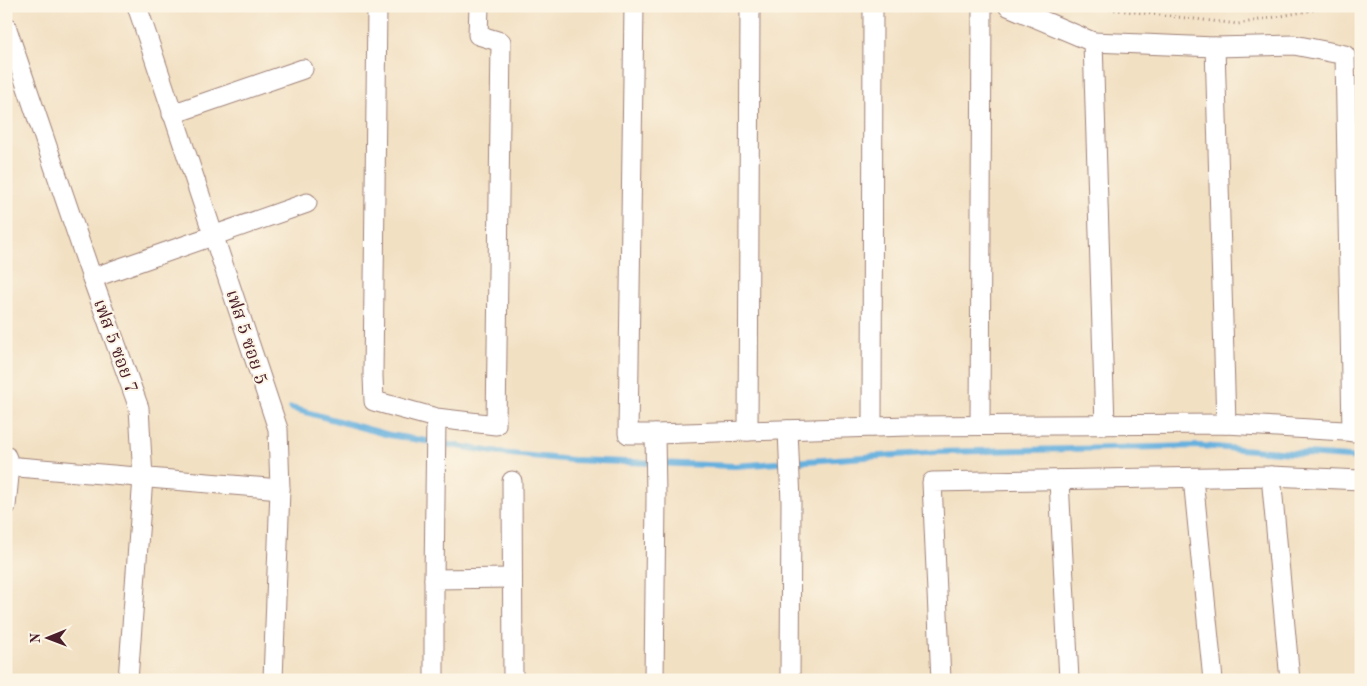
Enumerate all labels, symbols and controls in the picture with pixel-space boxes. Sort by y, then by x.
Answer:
street label: เฟส 5 ซอย 5 [222,288,270,387]
street label: เฟส 5 ซอย 7 [90,297,140,396]
north arrow [22,614,72,664]
text: N [29,632,43,644]

